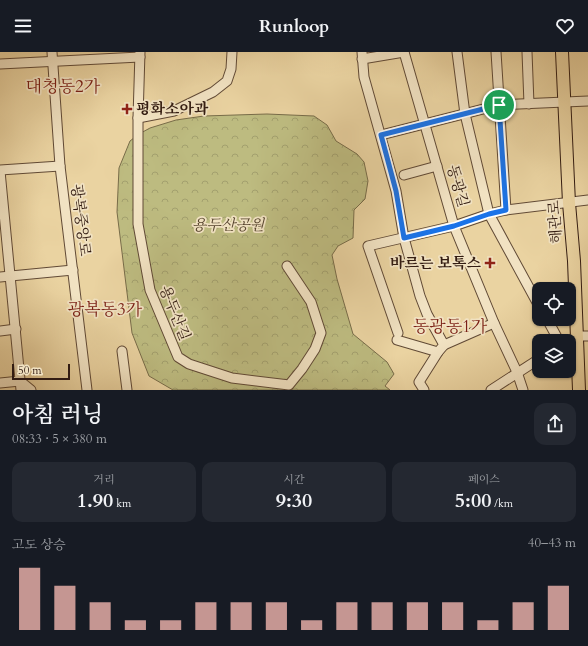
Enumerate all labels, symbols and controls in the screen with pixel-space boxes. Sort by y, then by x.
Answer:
text: Runloop [259,14,329,39]
icon: menu [12,15,34,37]
icon: heart [554,15,576,37]
district label: 대청동2가 [26,75,101,98]
pin [482,88,516,122]
icon: arrive [488,94,510,116]
place label: 평화소아과 [136,99,209,119]
marker: 평화소아과 [121,103,133,115]
street label: 동광길 [442,162,474,210]
street label: 광복중앙로 [67,183,95,258]
street label: 해관로 [543,199,566,244]
park label: 용두산공원 [192,215,266,235]
place label: 바르는 보톡스 [390,253,481,273]
marker: 바르는 보톡스 [484,257,496,269]
street label: 용두산길 [155,282,195,344]
map controls [532,282,576,378]
button: locate [532,282,576,326]
district label: 광복동3가 [68,298,143,321]
district label: 동광동1가 [413,315,488,338]
button: layers [532,334,576,378]
scale bar [12,362,70,381]
text: 50 m [18,363,42,378]
text: 아침 러닝 [12,400,103,430]
button: share [534,403,576,445]
text: 08:33 · 5 × 380 m [12,430,107,448]
text: 거리 [93,472,115,487]
text: 시간 [283,472,305,487]
text: 페이스 [468,472,500,487]
text: 1.90 [77,487,113,514]
text: 9:30 [276,487,312,514]
text: 5:00 [455,487,491,514]
text: km [113,496,131,511]
text: /km [491,496,513,511]
text: 40–43 m [528,534,576,552]
text: 고도 상승 [12,536,66,554]

